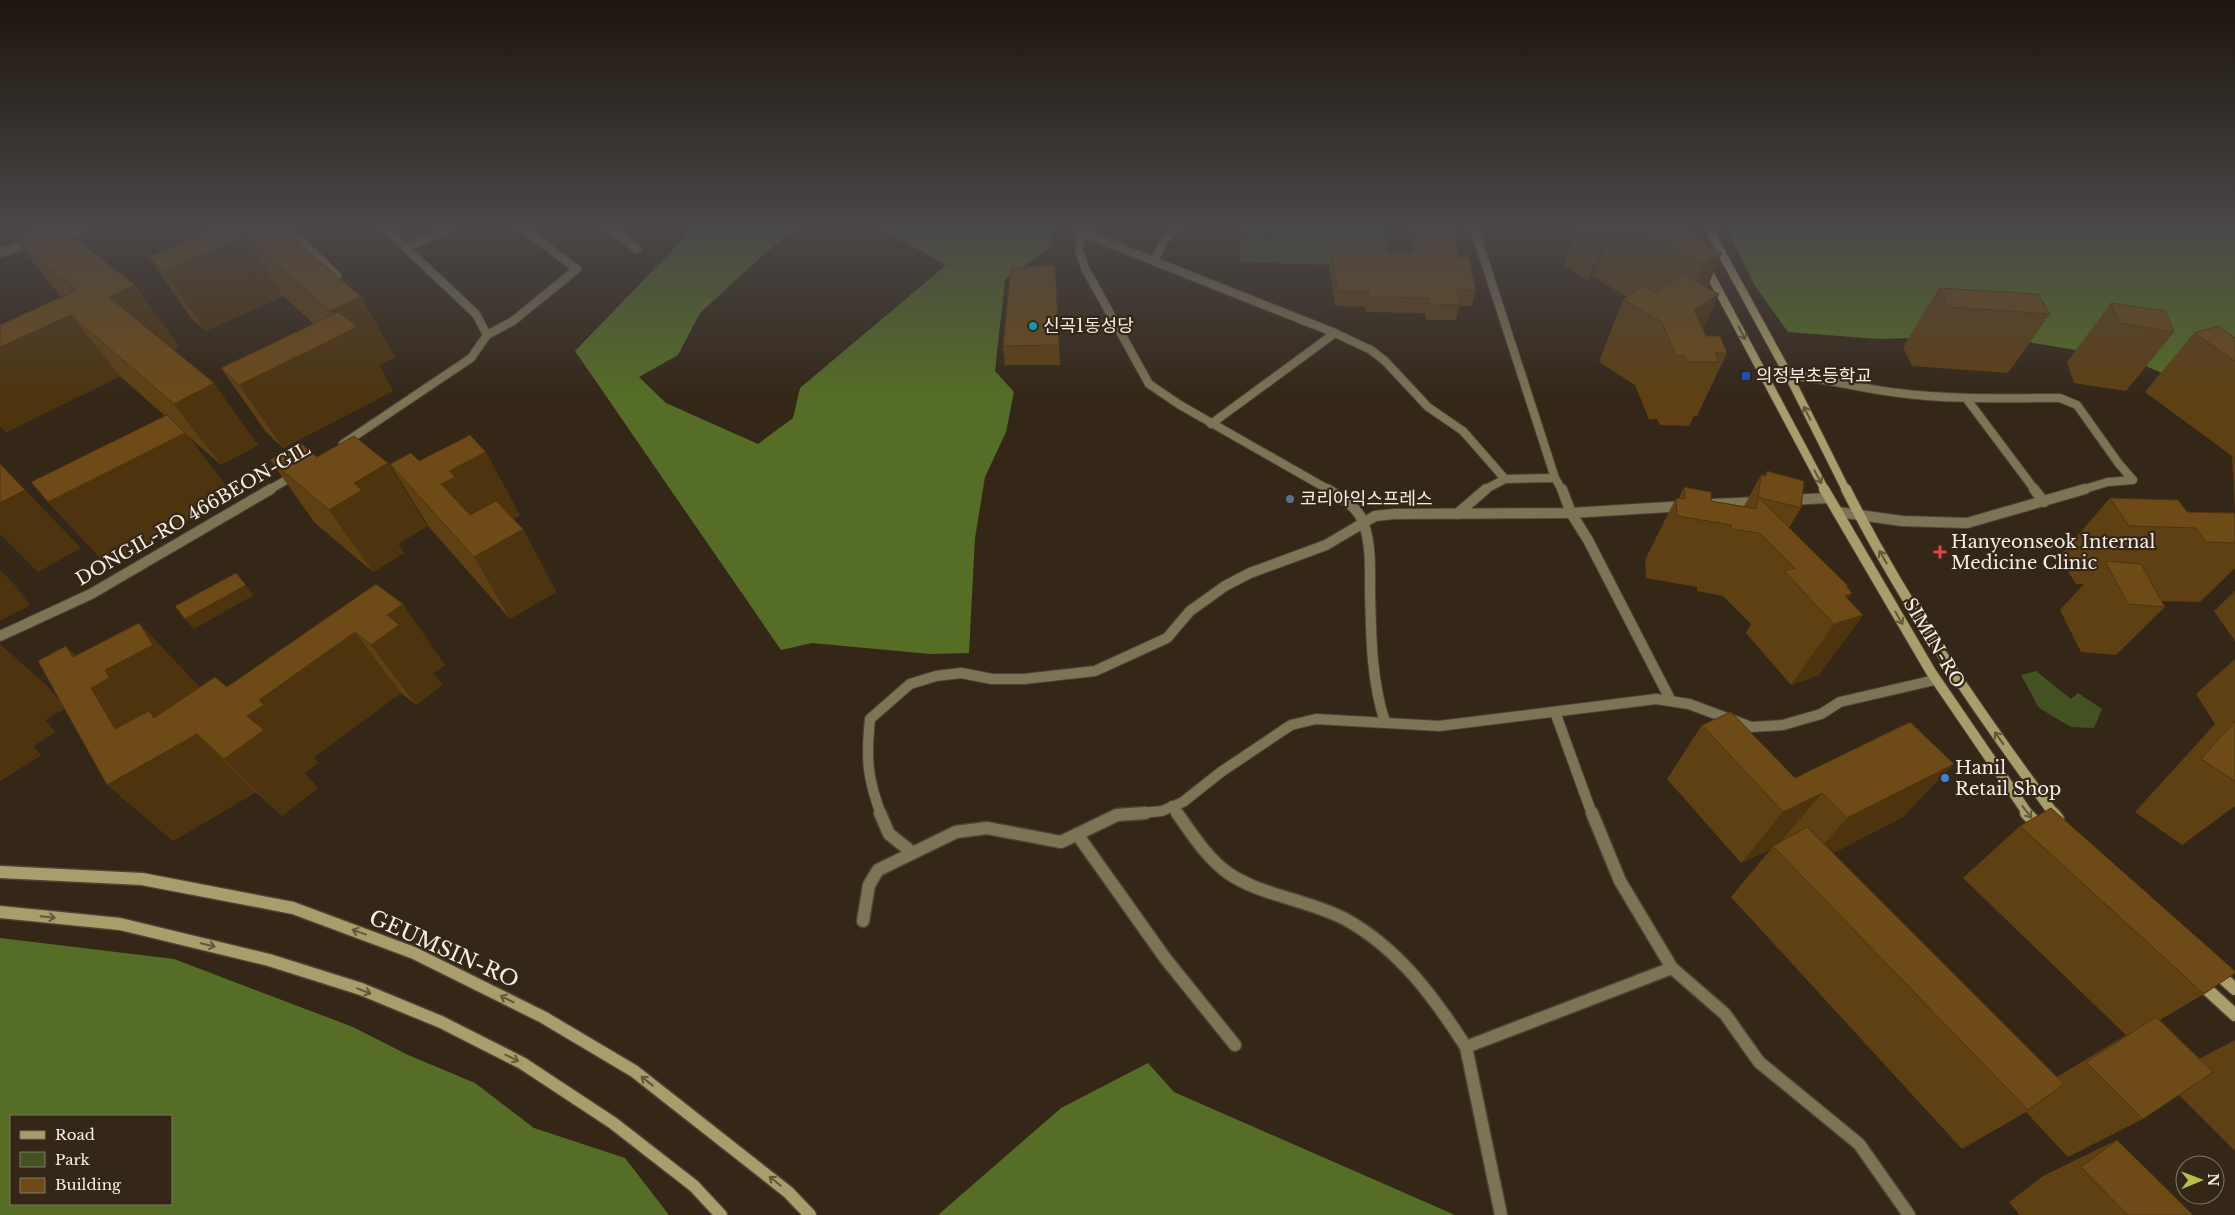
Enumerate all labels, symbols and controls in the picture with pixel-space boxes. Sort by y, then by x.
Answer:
place label: 신곡1동성당 [1043,315,1134,337]
marker: 신곡1동성당 [1027,320,1039,332]
one-way arrow [1737,326,1747,341]
place label: 의정부초등학교 [1756,365,1872,387]
marker: 의정부초등학교 [1740,370,1752,382]
one-way arrow [1802,406,1811,421]
street label: DONGIL-RO 466BEON-GIL [72,438,314,590]
one-way arrow [1814,469,1823,484]
place label: 코리아익스프레스 [1300,488,1432,510]
marker: 코리아익스프레스 [1284,493,1296,505]
place label: Hanyeonseok Internal Medicine Clinic [1951,531,2155,574]
marker: Hanyeonseok Internal Medicine Clinic [1933,545,1947,559]
one-way arrow [1878,550,1888,565]
street label: SIMIN-RO [1899,594,1969,692]
one-way arrow [1895,610,1905,624]
one-way arrow [1993,731,2004,745]
place label: Hanil Retail Shop [1955,757,2061,800]
marker: Hanil Retail Shop [1939,772,1951,784]
one-way arrow [2022,805,2033,818]
street label: GEUMSIN-RO [365,904,523,994]
one-way arrow [40,912,56,922]
one-way arrow [352,927,367,936]
one-way arrow [200,941,216,950]
one-way arrow [356,987,371,996]
one-way arrow [500,994,515,1003]
one-way arrow [504,1053,519,1063]
one-way arrow [641,1075,654,1086]
legend [10,1115,172,1205]
text: Road [55,1125,95,1144]
text: Park [55,1150,91,1169]
north arrow [2175,1155,2225,1205]
text: N [2204,1173,2222,1187]
text: Building [55,1175,122,1194]
one-way arrow [769,1176,782,1187]

